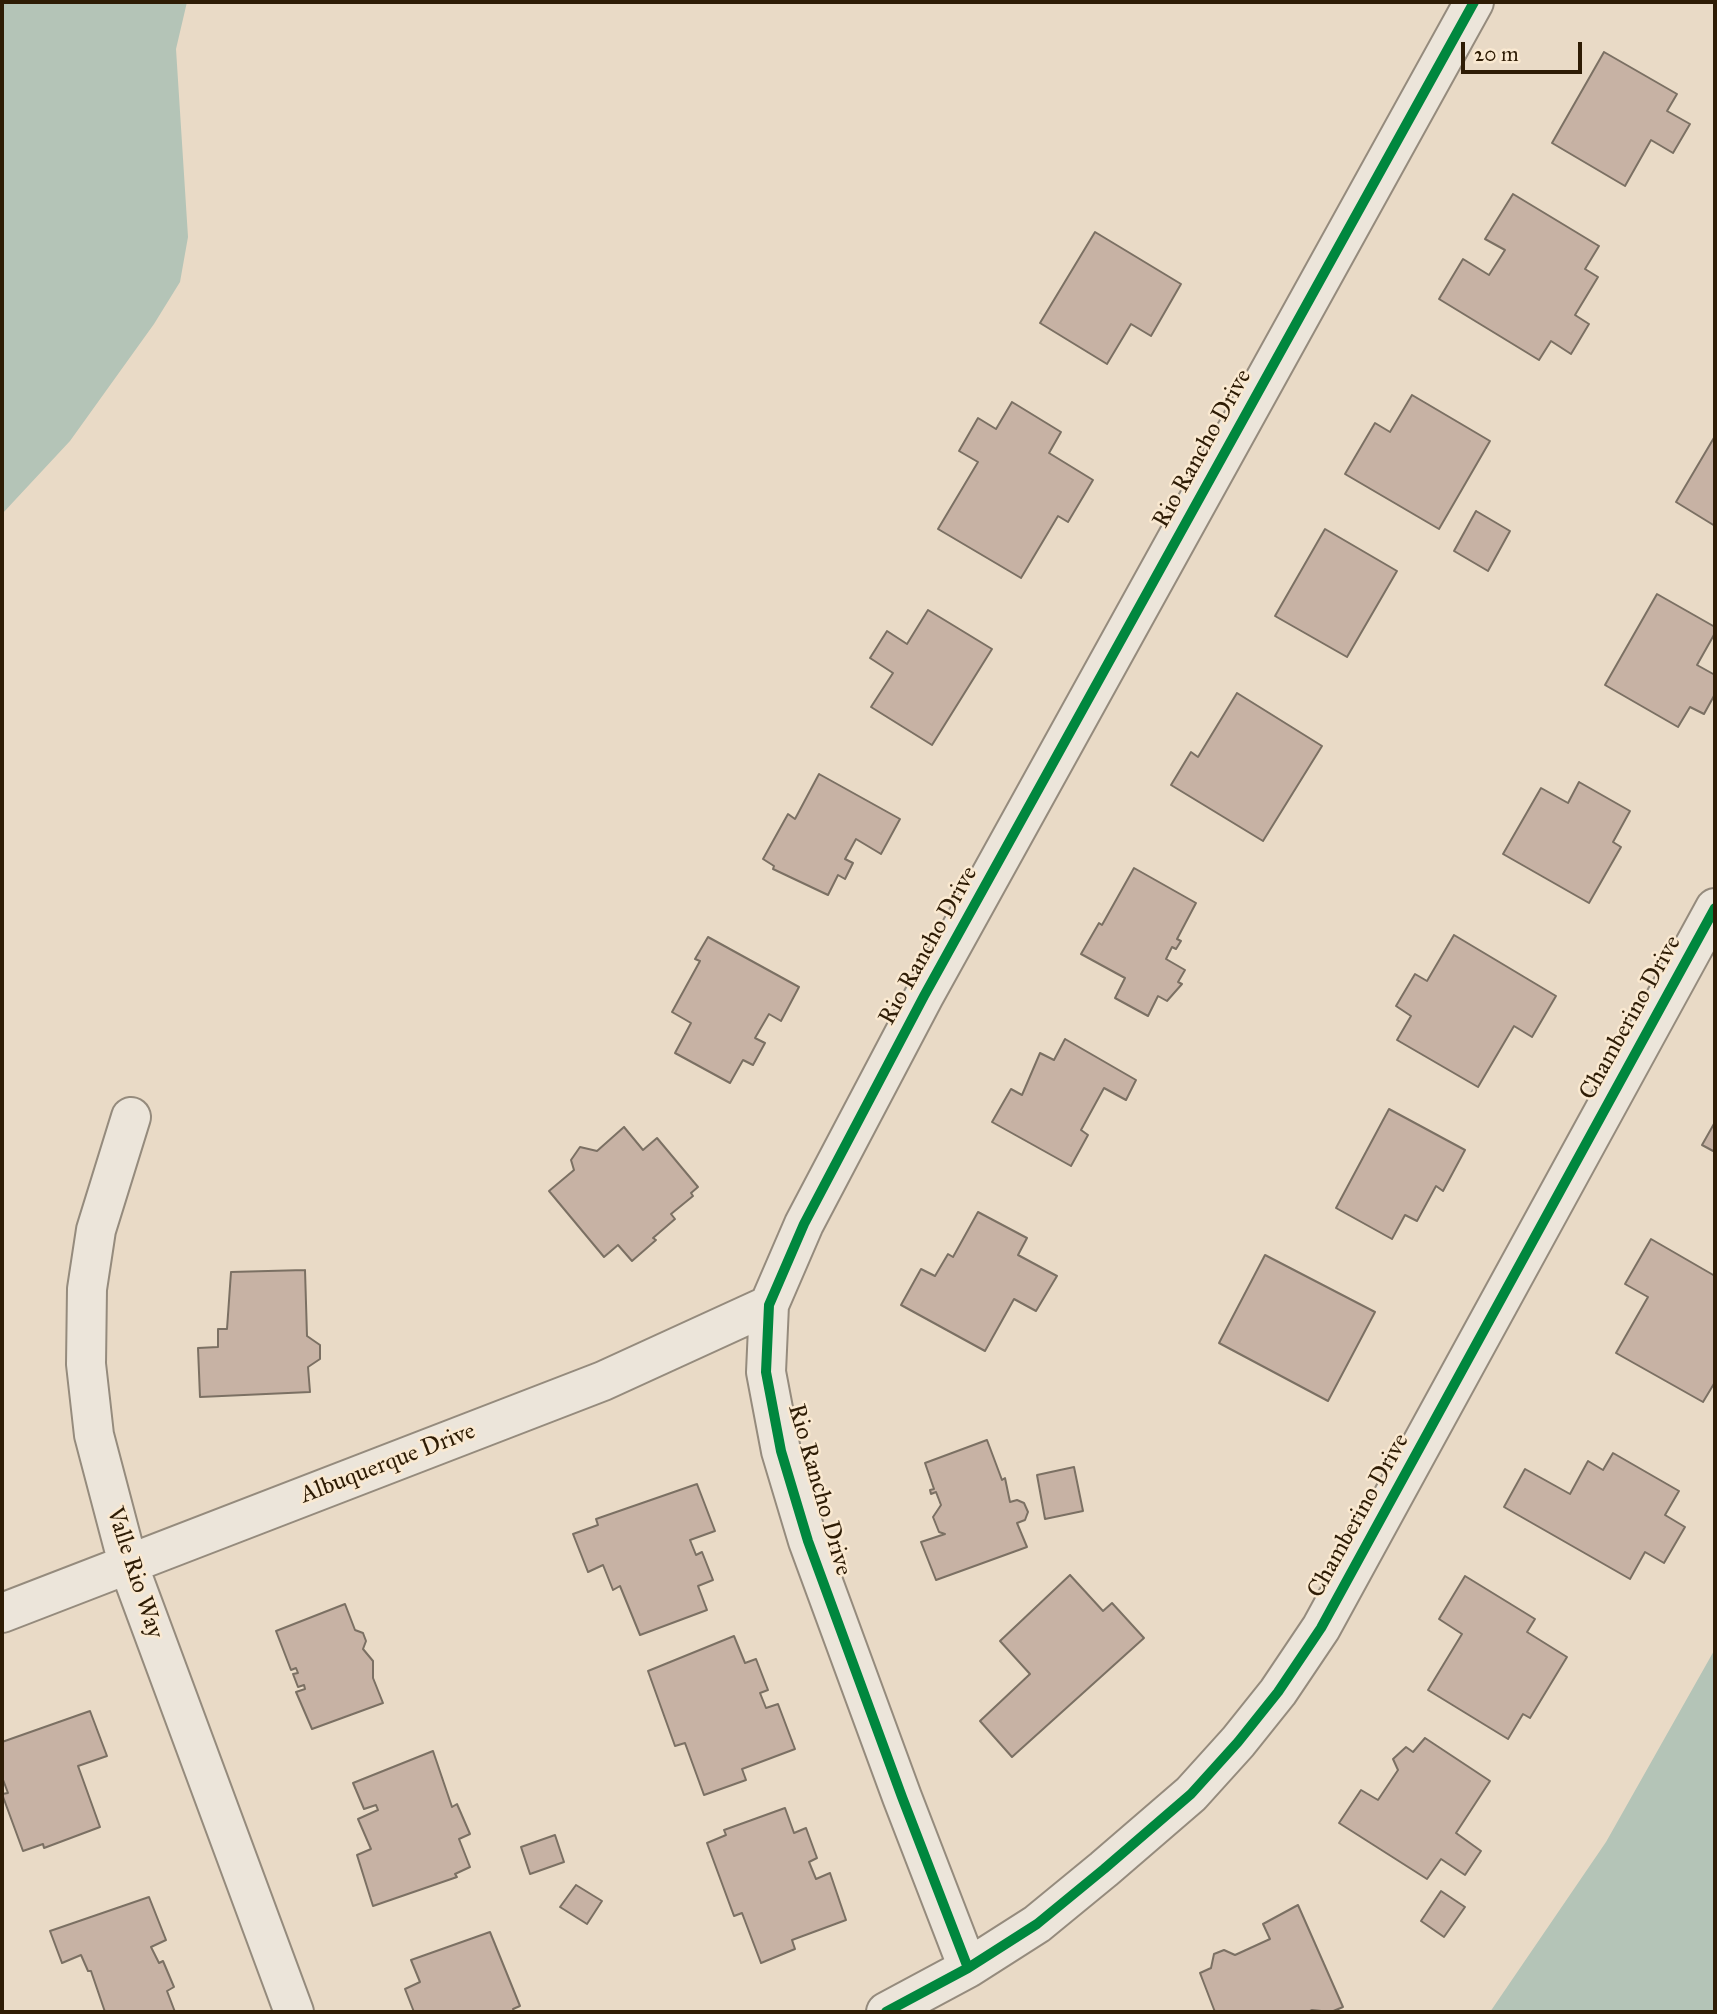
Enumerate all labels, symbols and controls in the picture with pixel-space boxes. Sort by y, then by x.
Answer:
scale bar [1465,28,1586,72]
text: 20 m [1474,41,1519,67]
street label: Rio Rancho Drive [1147,365,1259,533]
street label: Rio Rancho Drive [873,862,985,1030]
street label: Chamberino Drive [1574,931,1688,1105]
street label: Rio Rancho Drive [781,1401,857,1579]
street label: Albuquerque Drive [296,1417,480,1511]
street label: Chamberino Drive [1302,1429,1416,1603]
street label: Valle Rio Way [99,1504,169,1642]

